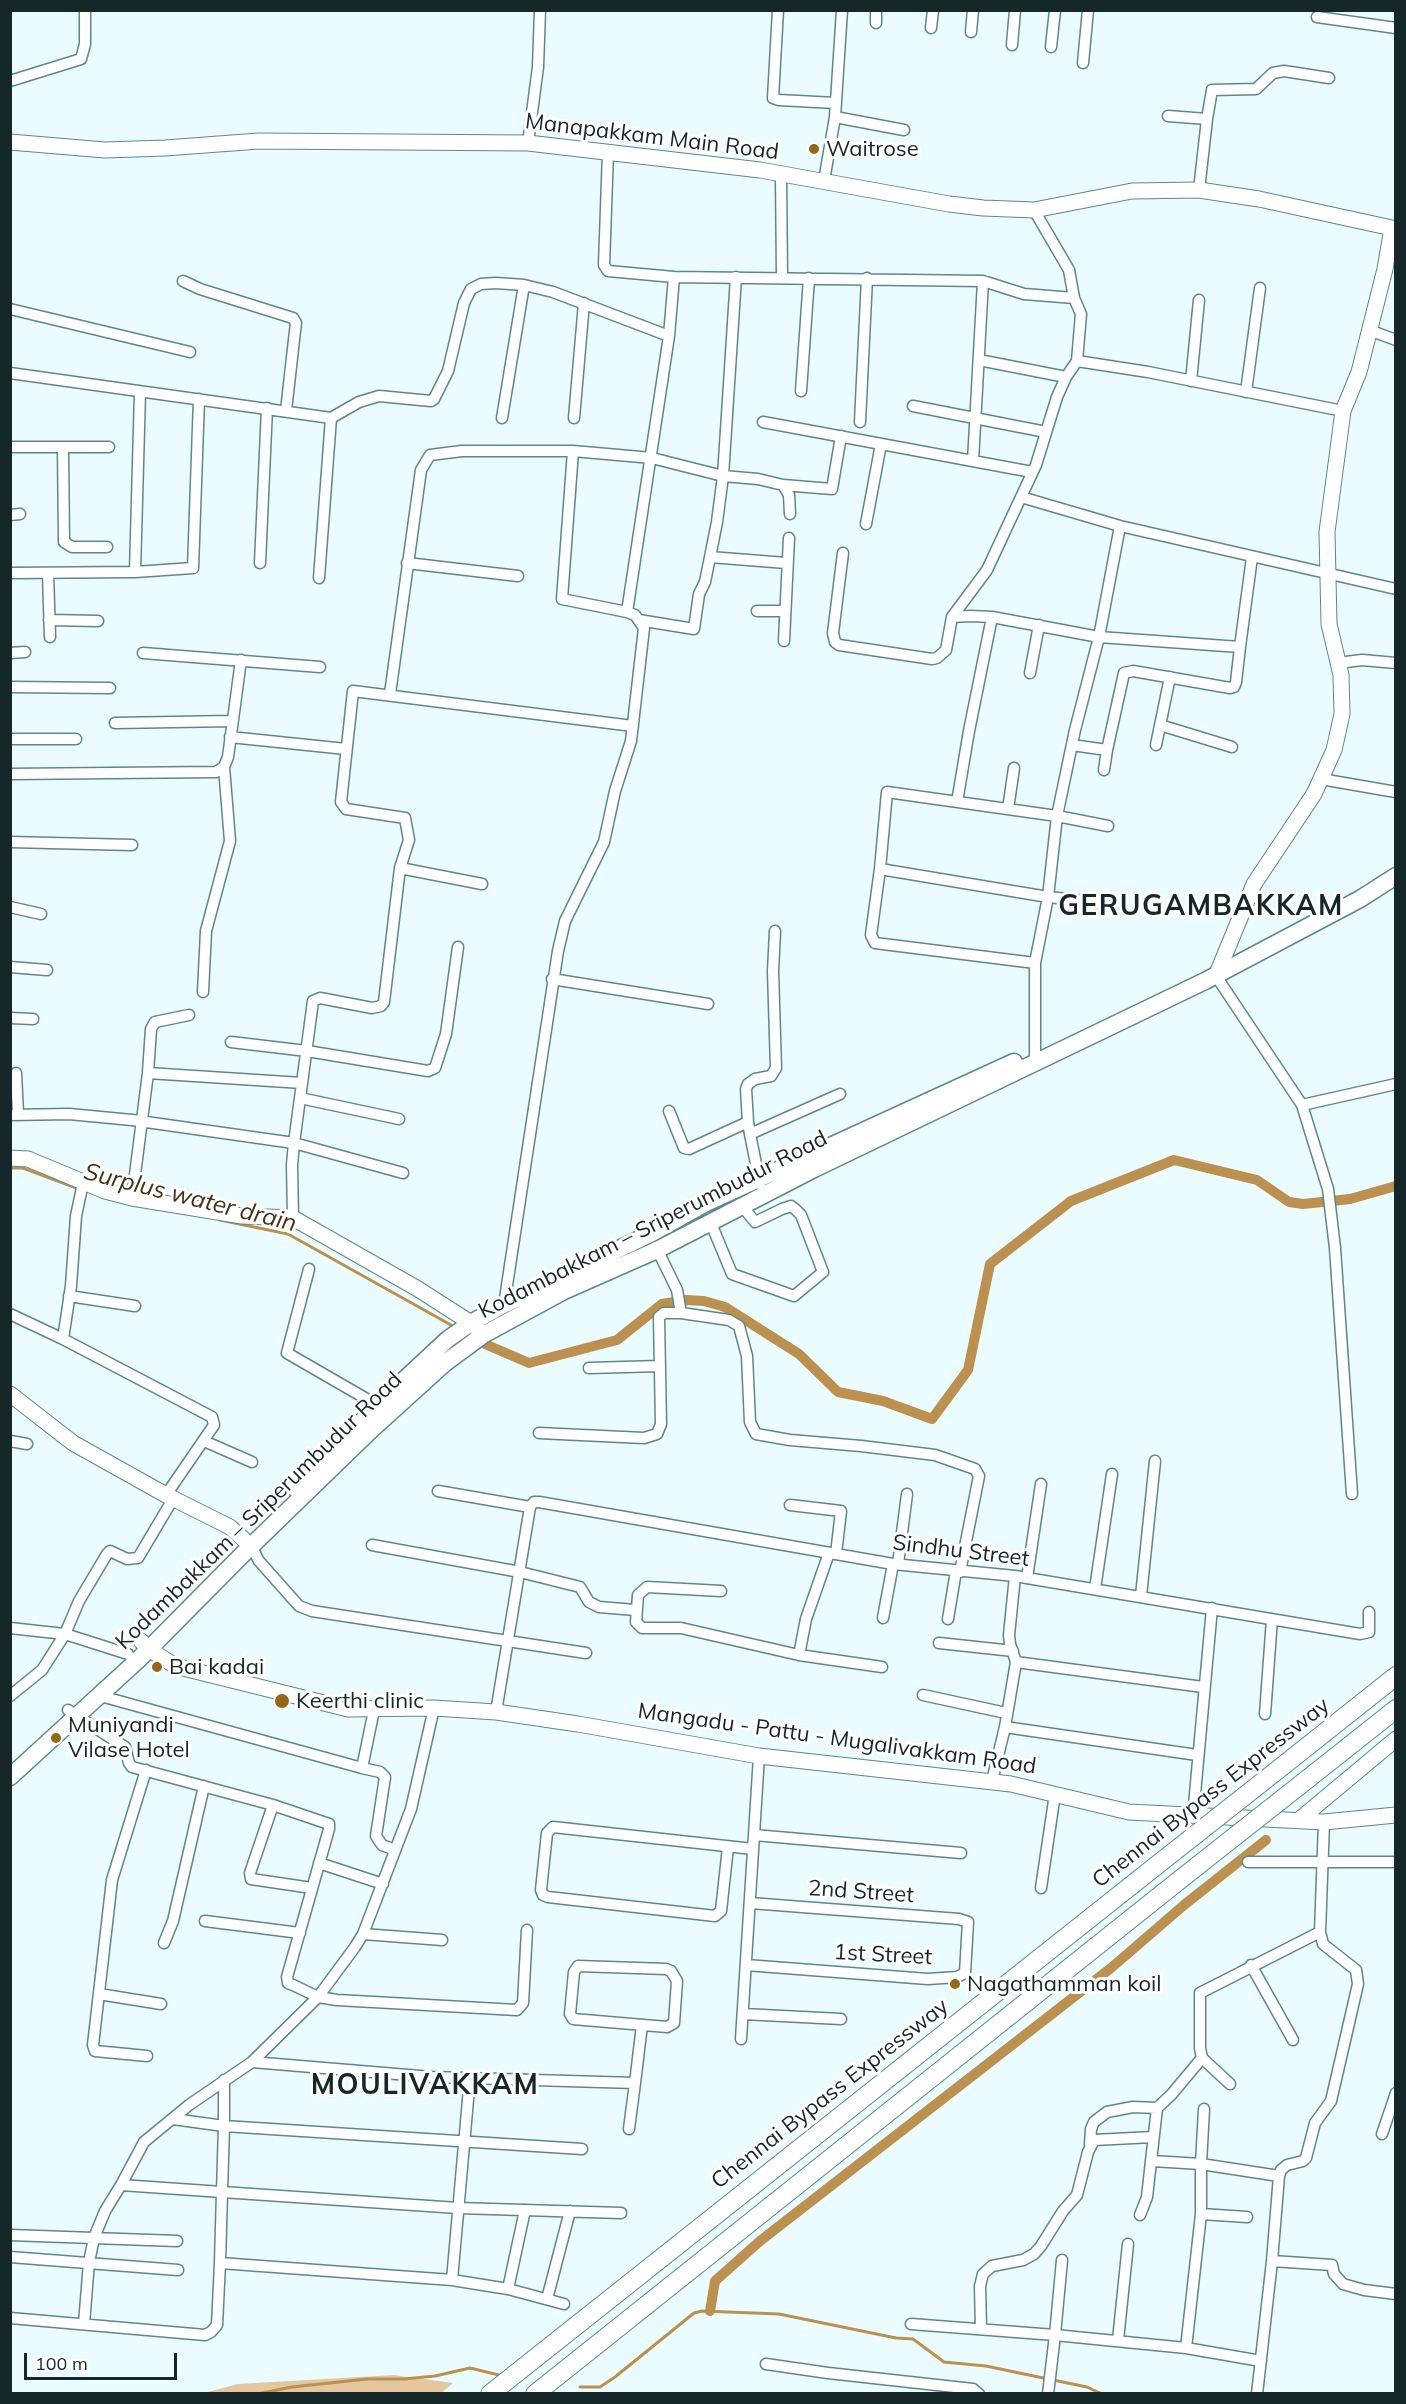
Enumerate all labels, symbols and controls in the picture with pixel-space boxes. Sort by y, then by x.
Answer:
street label: Manapakkam Main Road [524,108,780,166]
place label: Waitrose [826,136,919,162]
marker: Waitrose [807,142,821,156]
district label: GERUGAMBAKKAM [1058,890,1344,924]
street label: Kodambakkam – Sriperumbudur Road [474,1125,832,1325]
water label: Surplus water drain [81,1158,299,1238]
street label: Kodambakkam – Sriperumbudur Road [110,1367,408,1655]
street label: Sindhu Street [891,1530,1031,1572]
place label: Bai kadai [169,1654,264,1680]
marker: Bai kadai [150,1660,164,1674]
place label: Keerthi clinic [296,1688,424,1714]
marker: Keerthi clinic [273,1692,291,1710]
street label: Chennai Bypass Expressway [1087,1692,1335,1894]
street label: Mangadu - Pattu - Mugalivakkam Road [636,1698,1038,1780]
place label: Muniyandi Vilase Hotel [68,1712,190,1764]
marker: Muniyandi Vilase Hotel [49,1731,63,1745]
street label: 2nd Street [807,1875,915,1909]
street label: 1st Street [833,1939,933,1971]
place label: Nagathamman koil [967,1971,1161,1997]
marker: Nagathamman koil [948,1977,962,1991]
street label: Chennai Bypass Expressway [706,1993,954,2195]
district label: MOULIVAKKAM [311,2069,539,2103]
scale bar [27,2341,180,2379]
text: 100 m [35,2352,88,2375]

